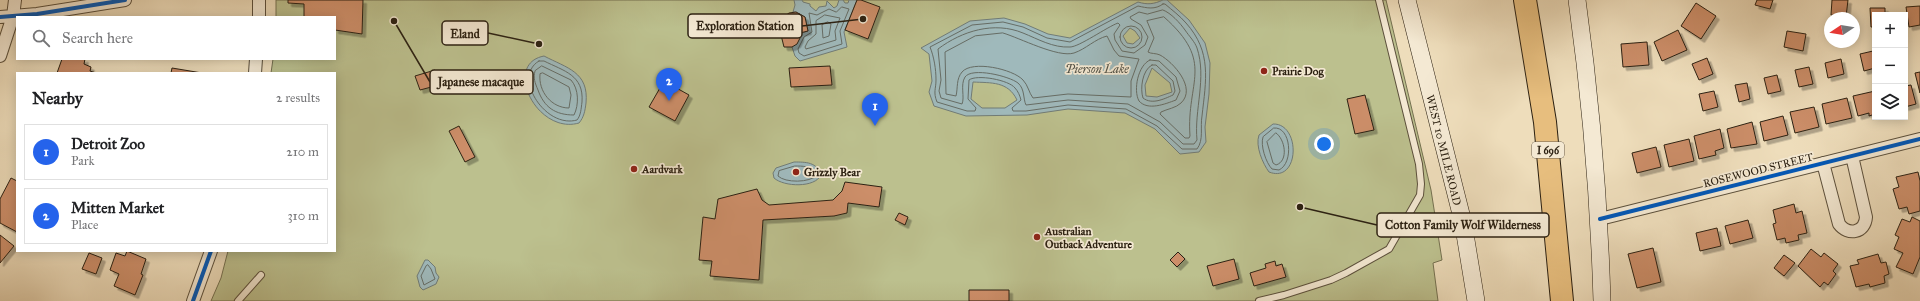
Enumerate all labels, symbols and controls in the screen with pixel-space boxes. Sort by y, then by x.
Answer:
north arrow [1824,12,1860,48]
map controls [1872,12,1908,120]
button: + [1872,12,1908,48]
callout: Exploration Station [688,14,802,38]
search box [16,16,336,60]
text: Exploration Station [696,19,794,34]
callout: Eland [442,21,488,45]
icon: search [30,27,52,49]
text: Eland [450,27,481,41]
text: Search here [62,29,133,47]
button: − [1872,48,1908,84]
water label: Pierson Lake [1065,62,1129,76]
place label: Prairie Dog [1272,65,1324,78]
marker: Prairie Dog [1259,66,1269,76]
pin: 2 [656,68,682,101]
callout: Japanese macaque [430,70,533,94]
text: Japanese macaque [436,75,524,90]
button: layers [1872,84,1908,120]
text: Nearby [32,88,83,109]
text: 2 results [276,90,320,106]
pin: 1 [862,93,888,126]
street label: WEST 10 MILE ROAD [1423,93,1464,207]
your location [1314,134,1334,154]
text: Detroit Zoo [71,135,145,153]
road number: I 696 [1532,142,1564,158]
text: 1 [43,144,49,160]
text: 210 m [286,144,319,160]
street label: ROSEWOOD STREET [1702,150,1815,190]
text: Park [71,153,95,169]
place label: Aardvark [641,163,684,176]
marker: Aardvark [629,164,639,174]
place label: Grizzly Bear [804,166,861,180]
marker: Grizzly Bear [791,167,801,177]
text: Mitten Market [71,199,164,217]
text: 2 [43,208,49,224]
text: 310 m [287,208,319,224]
callout: Cotton Family Wolf Wilderness [1377,213,1549,237]
text: Place [71,217,98,233]
text: Cotton Family Wolf Wilderness [1385,218,1542,233]
place label: Australian Outback Adventure [1044,225,1133,251]
marker: Australian Outback Adventure [1032,232,1042,242]

